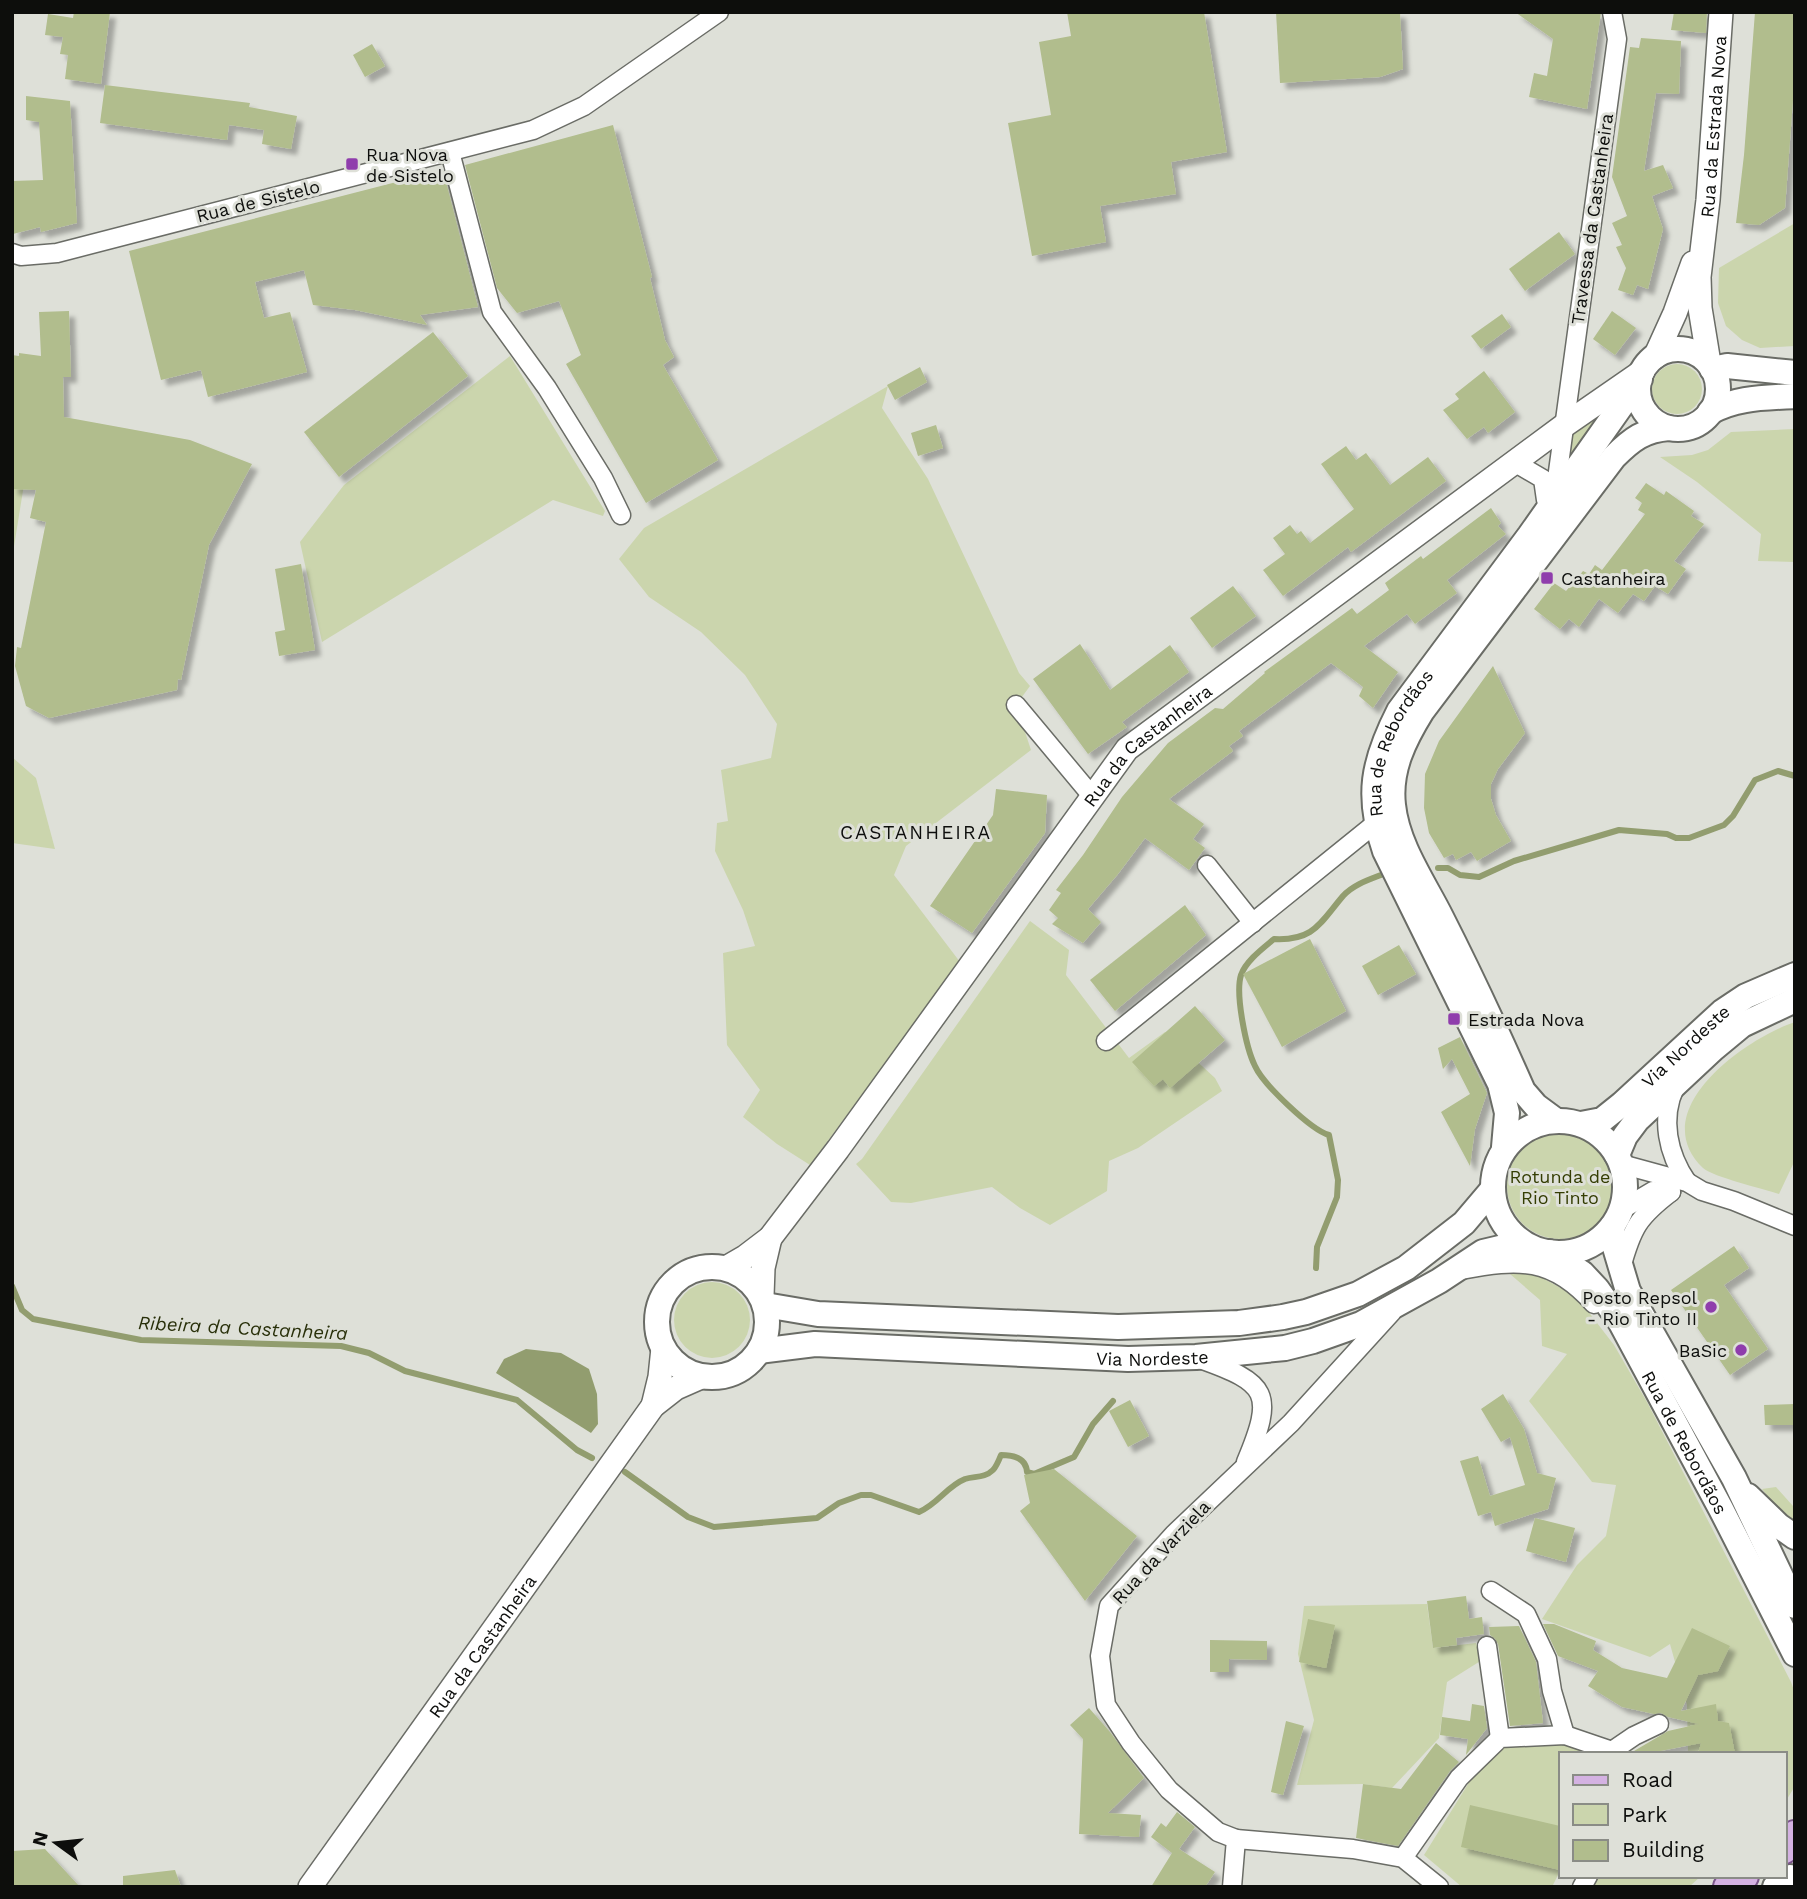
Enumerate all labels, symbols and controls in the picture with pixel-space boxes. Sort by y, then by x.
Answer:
street label: Rua da Estrada Nova [1696,35,1730,219]
street label: Travessa da Castanheira [1567,112,1617,326]
place label: Rua Nova de Sistelo [366,144,454,186]
marker: Rua Nova de Sistelo [344,156,360,172]
street label: Rua de Sistelo [194,176,322,226]
place label: Castanheira [1561,568,1666,589]
marker: Castanheira [1539,570,1555,586]
street label: Rua de Rebordãos [1364,665,1437,818]
street label: Rua da Castanheira [1079,680,1216,810]
district label: CASTANHEIRA [840,821,992,844]
street label: Via Nordeste [1637,1000,1733,1092]
place label: Estrada Nova [1468,1009,1584,1030]
marker: Estrada Nova [1446,1011,1462,1027]
park label: Rotunda de Rio Tinto [1510,1166,1610,1208]
place label: Posto Repsol - Rio Tinto II [1582,1287,1697,1329]
marker: Posto Repsol - Rio Tinto II [1703,1299,1719,1315]
water label: Ribeira da Castanheira [138,1311,349,1345]
place label: BaSic [1679,1340,1727,1361]
marker: BaSic [1733,1342,1749,1358]
street label: Via Nordeste [1096,1345,1209,1370]
street label: Rua de Rebordãos [1638,1367,1732,1517]
street label: Rua da Varziela [1108,1496,1214,1608]
street label: Rua da Castanheira [424,1570,540,1722]
legend [1559,1752,1786,1878]
text: Road [1622,1767,1673,1792]
text: Park [1622,1802,1667,1827]
north arrow [21,1808,91,1878]
text: N [27,1829,53,1849]
text: Building [1622,1837,1704,1862]

